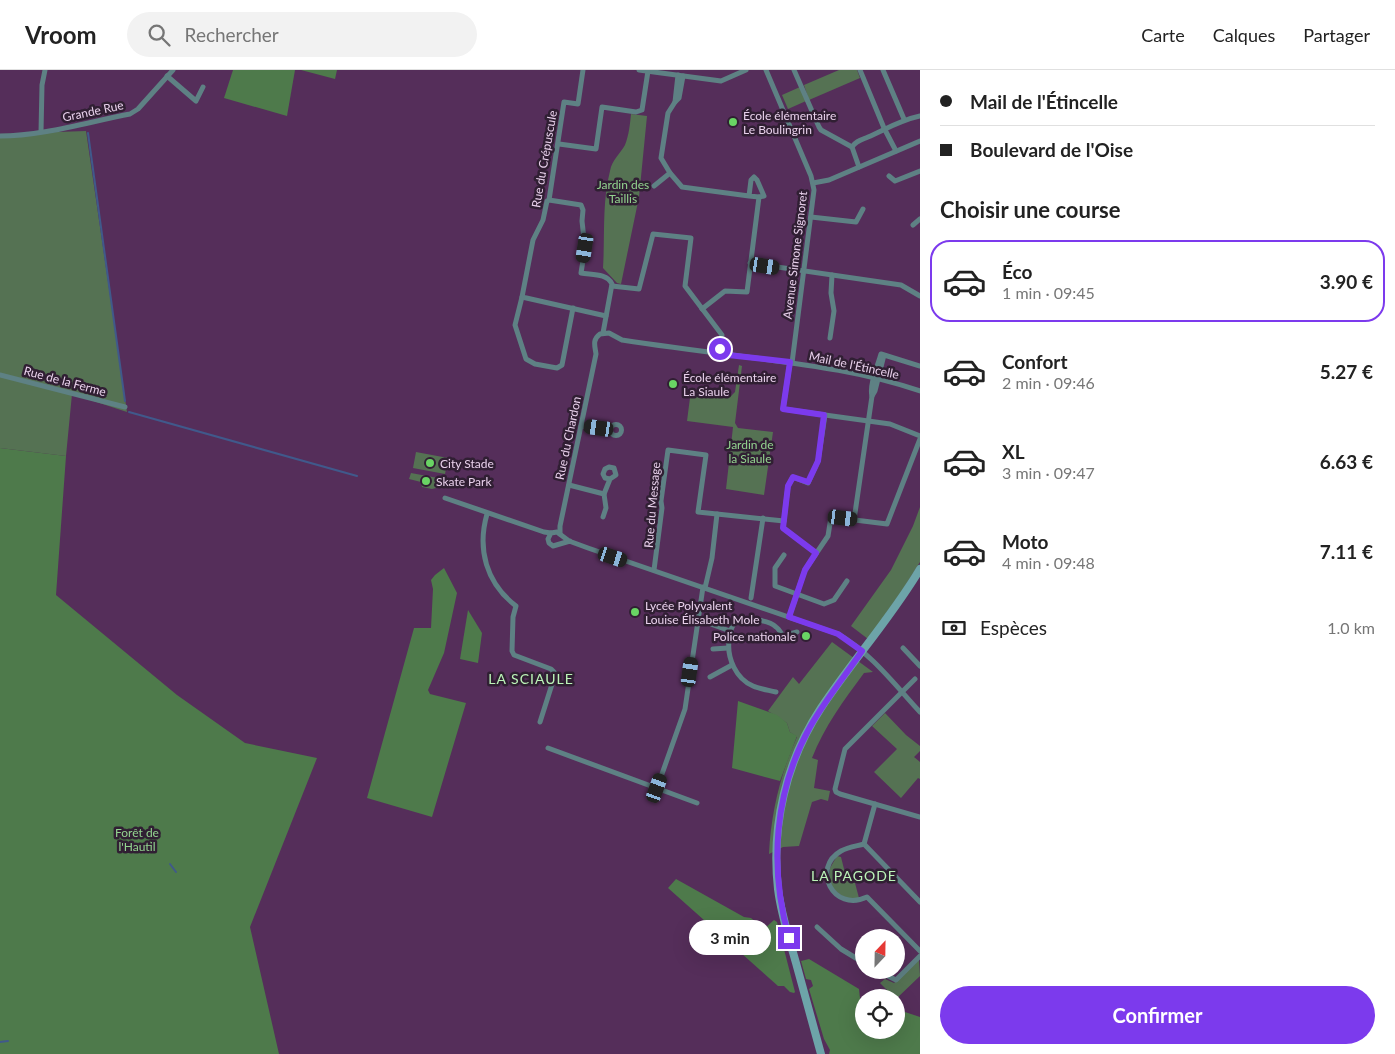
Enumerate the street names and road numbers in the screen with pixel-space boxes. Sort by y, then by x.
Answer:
street label: Grande Rue [61,97,125,125]
street label: Rue du Crépuscule [528,109,560,209]
street label: Avenue Simone Signoret [780,190,810,320]
street label: Mail de l'Étincelle [808,348,900,382]
street label: Rue de la Ferme [22,363,108,399]
street label: Rue du Chardon [552,395,584,481]
street label: Rue du Message [641,462,663,548]

